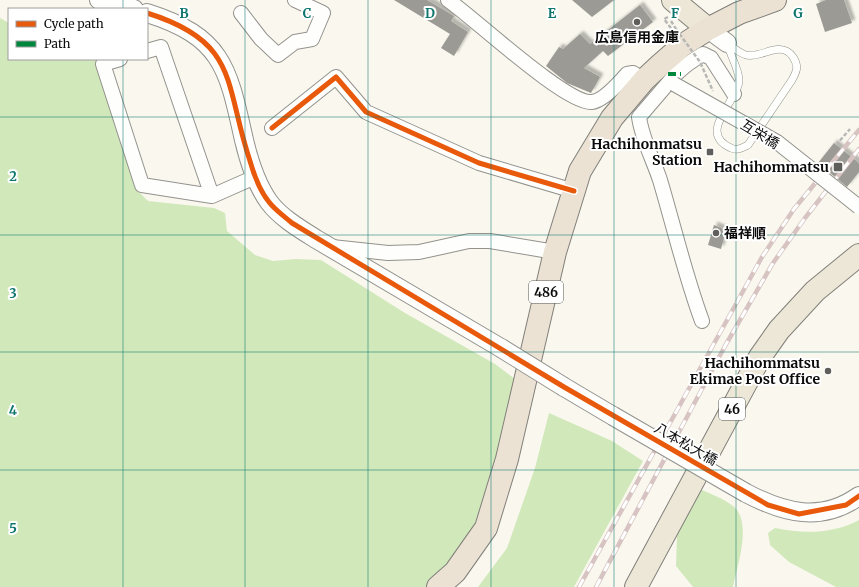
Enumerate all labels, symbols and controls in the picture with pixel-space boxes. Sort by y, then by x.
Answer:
text: B [179,5,189,22]
text: C [303,5,312,22]
text: D [425,5,435,22]
text: E [548,5,557,22]
text: F [671,5,679,22]
text: G [793,5,803,22]
legend [8,8,148,60]
text: Cycle path [44,16,104,31]
marker: 広島信用金庫 [632,17,642,27]
place label: 広島信用金庫 [595,28,679,46]
text: Path [44,36,70,51]
street label: 互栄橋 [737,115,783,153]
place label: Hachihonmatsu Station [591,135,702,169]
marker: Hachihonmatsu Station [705,147,715,157]
place label: Hachihommatsu [713,158,829,176]
marker: Hachihommatsu [832,161,844,173]
text: 2 [9,168,17,185]
place label: 福祥順 [724,224,766,242]
marker: 福祥順 [711,228,721,238]
road number: 486 [529,281,563,303]
text: 3 [9,285,17,302]
place label: Hachihommatsu Ekimae Post Office [689,354,820,388]
marker: Hachihommatsu Ekimae Post Office [823,366,833,376]
road number: 46 [719,398,745,420]
text: 4 [9,402,18,419]
street label: 八本松大橋 [651,419,721,469]
text: 5 [9,520,17,537]

